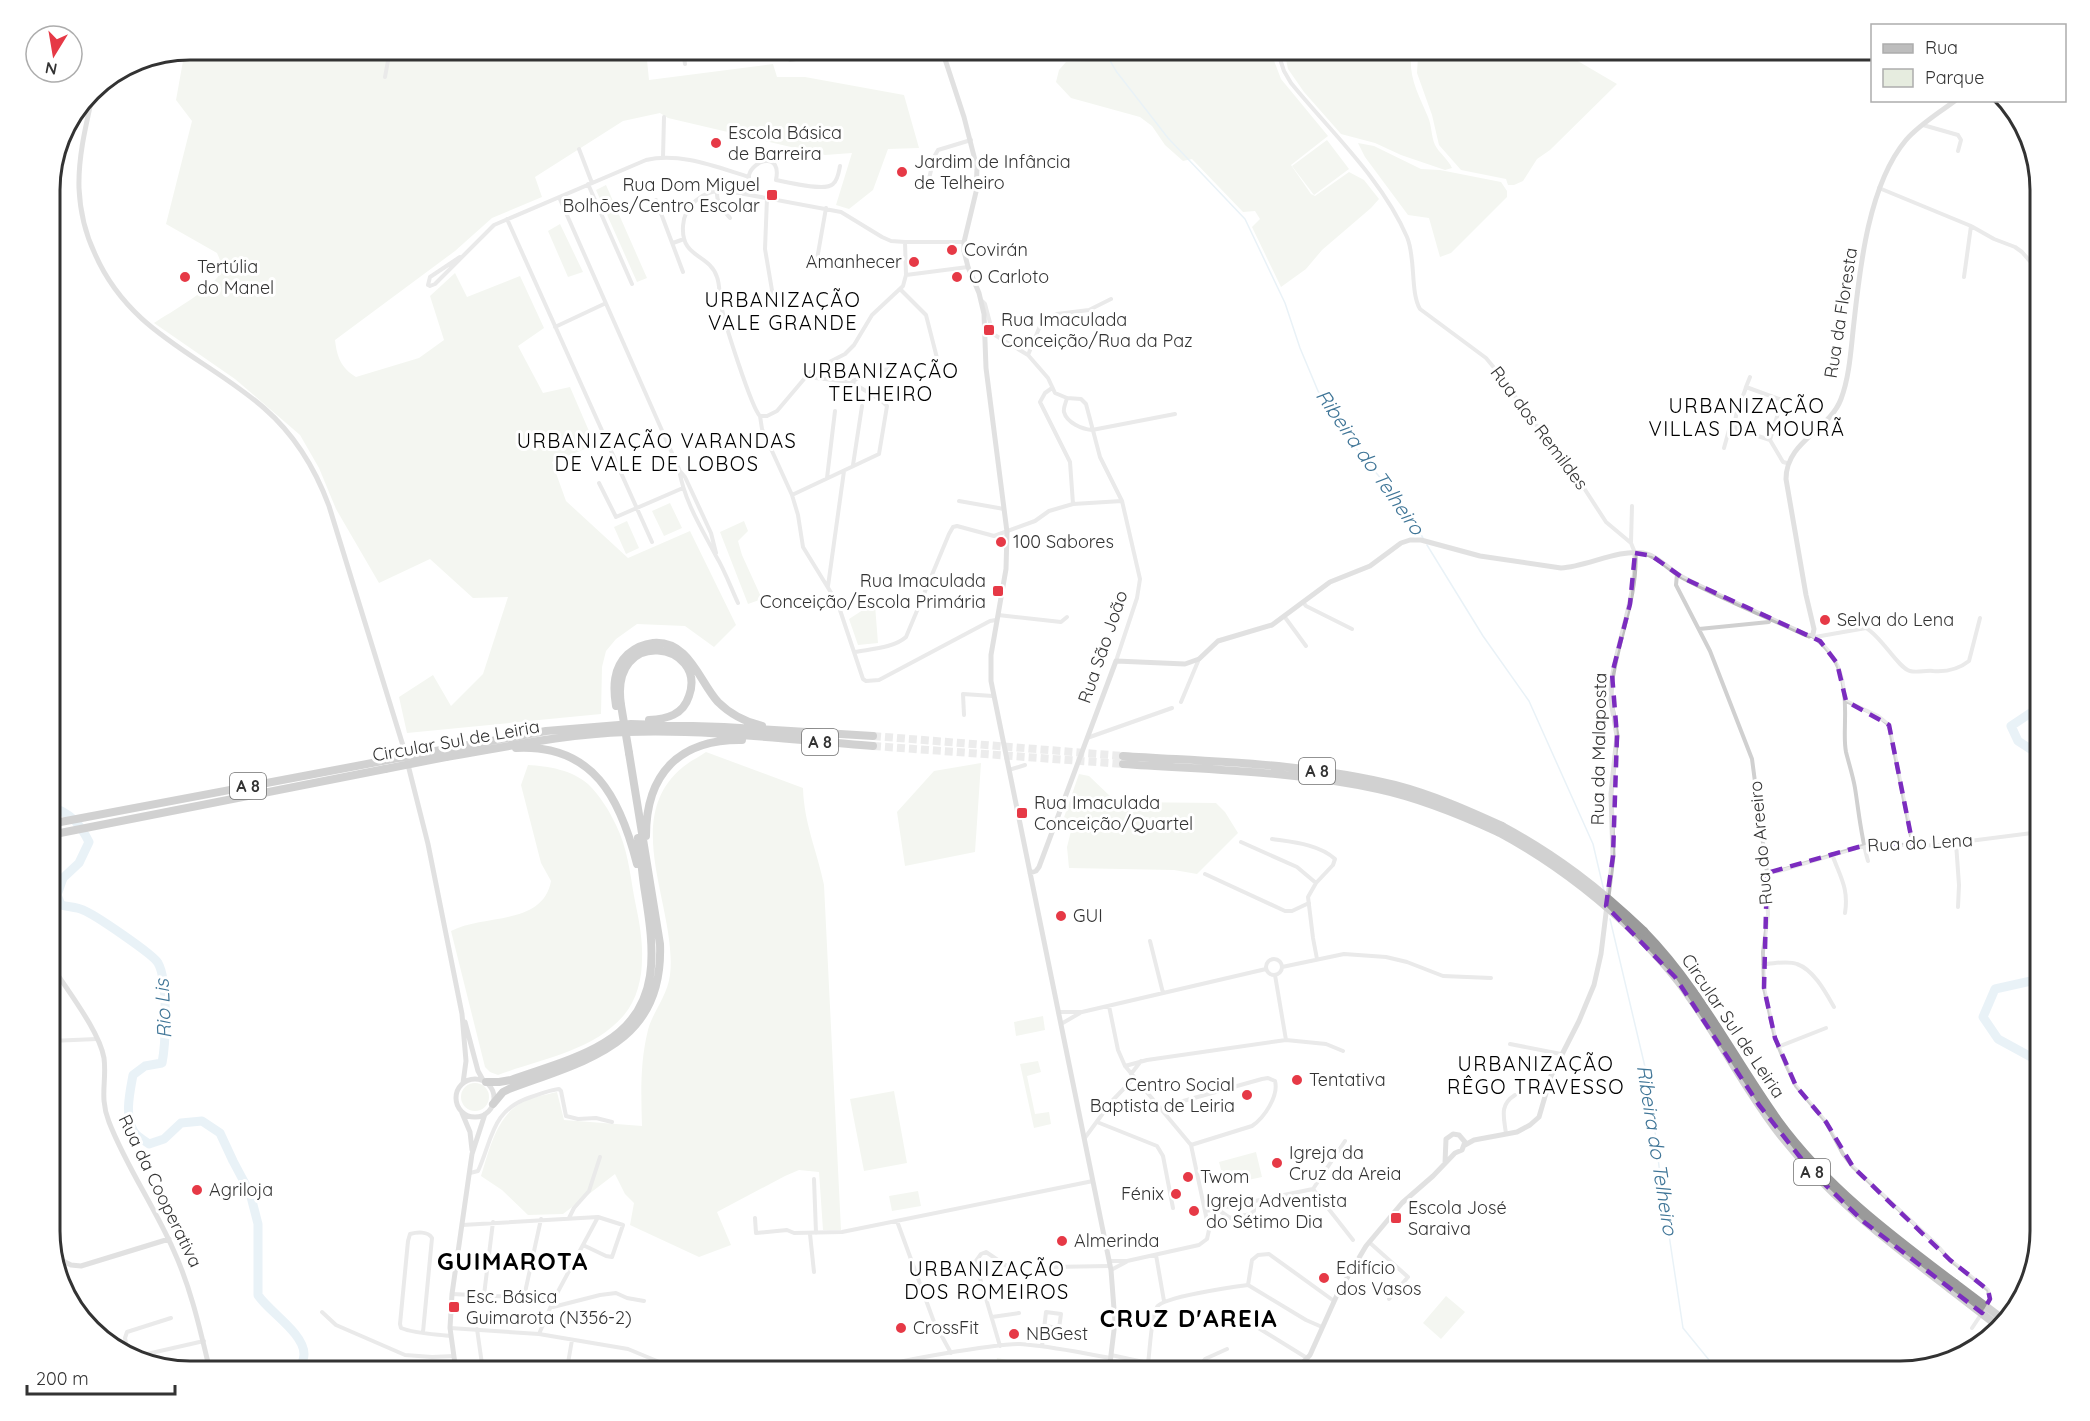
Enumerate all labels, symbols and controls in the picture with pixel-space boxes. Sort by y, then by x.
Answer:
north arrow [24,24,84,84]
legend [1871,24,2066,102]
text: Rua [1925,36,1958,59]
text: N [43,58,59,80]
text: Parque [1925,66,1984,89]
place label: Escola Básica de Barreira [728,121,842,165]
marker: Escola Básica de Barreira [709,136,723,150]
place label: Jardim de Infância de Telheiro [914,150,1071,194]
marker: Jardim de Infância de Telheiro [895,165,909,179]
place label: Rua Dom Miguel Bolhões/Centro Escolar [563,173,760,217]
marker: Rua Dom Miguel Bolhões/Centro Escolar [765,188,779,202]
place label: Covirán [964,238,1028,261]
marker: Covirán [945,243,959,257]
street label: Rua da Floresta [1819,246,1862,380]
place label: Amanhecer [806,250,902,273]
place label: Tertúlia do Manel [197,255,274,299]
marker: Amanhecer [907,255,921,269]
place label: O Carloto [969,265,1049,288]
marker: Tertúlia do Manel [178,270,192,284]
marker: O Carloto [950,270,964,284]
district label: URBANIZAÇÃO VALE GRANDE [705,287,861,335]
place label: Rua Imaculada Conceição/Rua da Paz [1001,308,1193,352]
marker: Rua Imaculada Conceição/Rua da Paz [982,323,996,337]
district label: URBANIZAÇÃO TELHEIRO [803,358,959,406]
street label: Rua dos Remildes [1485,361,1593,494]
water label: Ribeira do Telheiro [1311,384,1430,540]
district label: URBANIZAÇÃO VILLAS DA MOURÃ [1649,393,1845,441]
district label: URBANIZAÇÃO VARANDAS DE VALE DE LOBOS [517,428,797,476]
place label: 100 Sabores [1013,530,1114,553]
marker: 100 Sabores [994,535,1008,549]
place label: Rua Imaculada Conceição/Escola Primária [760,569,986,613]
marker: Rua Imaculada Conceição/Escola Primária [991,584,1005,598]
street label: Rua São João [1072,587,1133,706]
place label: Selva do Lena [1837,608,1954,631]
marker: Selva do Lena [1818,613,1832,627]
street label: Rua da Malaposta [1586,672,1611,826]
street label: Circular Sul de Leiria [371,714,541,767]
road number: A 8 [802,729,838,755]
road number: A 8 [1299,758,1335,784]
road number: A 8 [230,773,266,799]
street label: Rua do Areeiro [1744,780,1777,906]
place label: Rua Imaculada Conceição/Quartel [1034,791,1193,835]
marker: Rua Imaculada Conceição/Quartel [1015,806,1029,820]
street label: Rua do Lena [1867,828,1973,857]
place label: GUI [1073,904,1103,927]
marker: GUI [1054,909,1068,923]
street label: Circular Sul de Leiria [1677,949,1790,1102]
water label: Rio Lis [148,977,177,1039]
district label: URBANIZAÇÃO RÊGO TRAVESSO [1447,1051,1625,1099]
water label: Ribeira do Telheiro [1632,1063,1683,1238]
place label: Tentativa [1309,1068,1386,1091]
place label: Centro Social Baptista de Leiria [1090,1073,1235,1117]
marker: Tentativa [1290,1073,1304,1087]
marker: Centro Social Baptista de Leiria [1240,1088,1254,1102]
street label: Rua da Cooperativa [113,1111,207,1271]
place label: Igreja da Cruz da Areia [1289,1141,1401,1185]
marker: Igreja da Cruz da Areia [1270,1156,1284,1170]
road number: A 8 [1794,1159,1830,1185]
place label: Twom [1200,1165,1250,1188]
marker: Twom [1181,1170,1195,1184]
place label: Agriloja [209,1178,273,1201]
place label: Fénix [1121,1182,1164,1205]
marker: Agriloja [190,1183,204,1197]
marker: Fénix [1169,1187,1183,1201]
place label: Igreja Adventista do Sétimo Dia [1206,1189,1347,1233]
place label: Escola José Saraiva [1408,1196,1507,1240]
marker: Igreja Adventista do Sétimo Dia [1187,1204,1201,1218]
marker: Escola José Saraiva [1389,1211,1403,1225]
place label: Almerinda [1074,1229,1159,1252]
marker: Almerinda [1055,1234,1069,1248]
district label: GUIMAROTA [437,1246,589,1276]
district label: URBANIZAÇÃO DOS ROMEIROS [904,1256,1070,1304]
place label: Edifício dos Vasos [1336,1256,1422,1300]
marker: Edifício dos Vasos [1317,1271,1331,1285]
place label: Esc. Básica Guimarota (N356-2) [466,1285,632,1329]
marker: Esc. Básica Guimarota (N356-2) [447,1300,461,1314]
district label: CRUZ D'AREIA [1100,1303,1278,1333]
place label: CrossFit [913,1316,979,1339]
marker: CrossFit [894,1321,908,1335]
place label: NBGest [1026,1322,1088,1345]
marker: NBGest [1007,1327,1021,1341]
scale bar [27,1358,176,1396]
text: 200 m [36,1367,89,1390]

